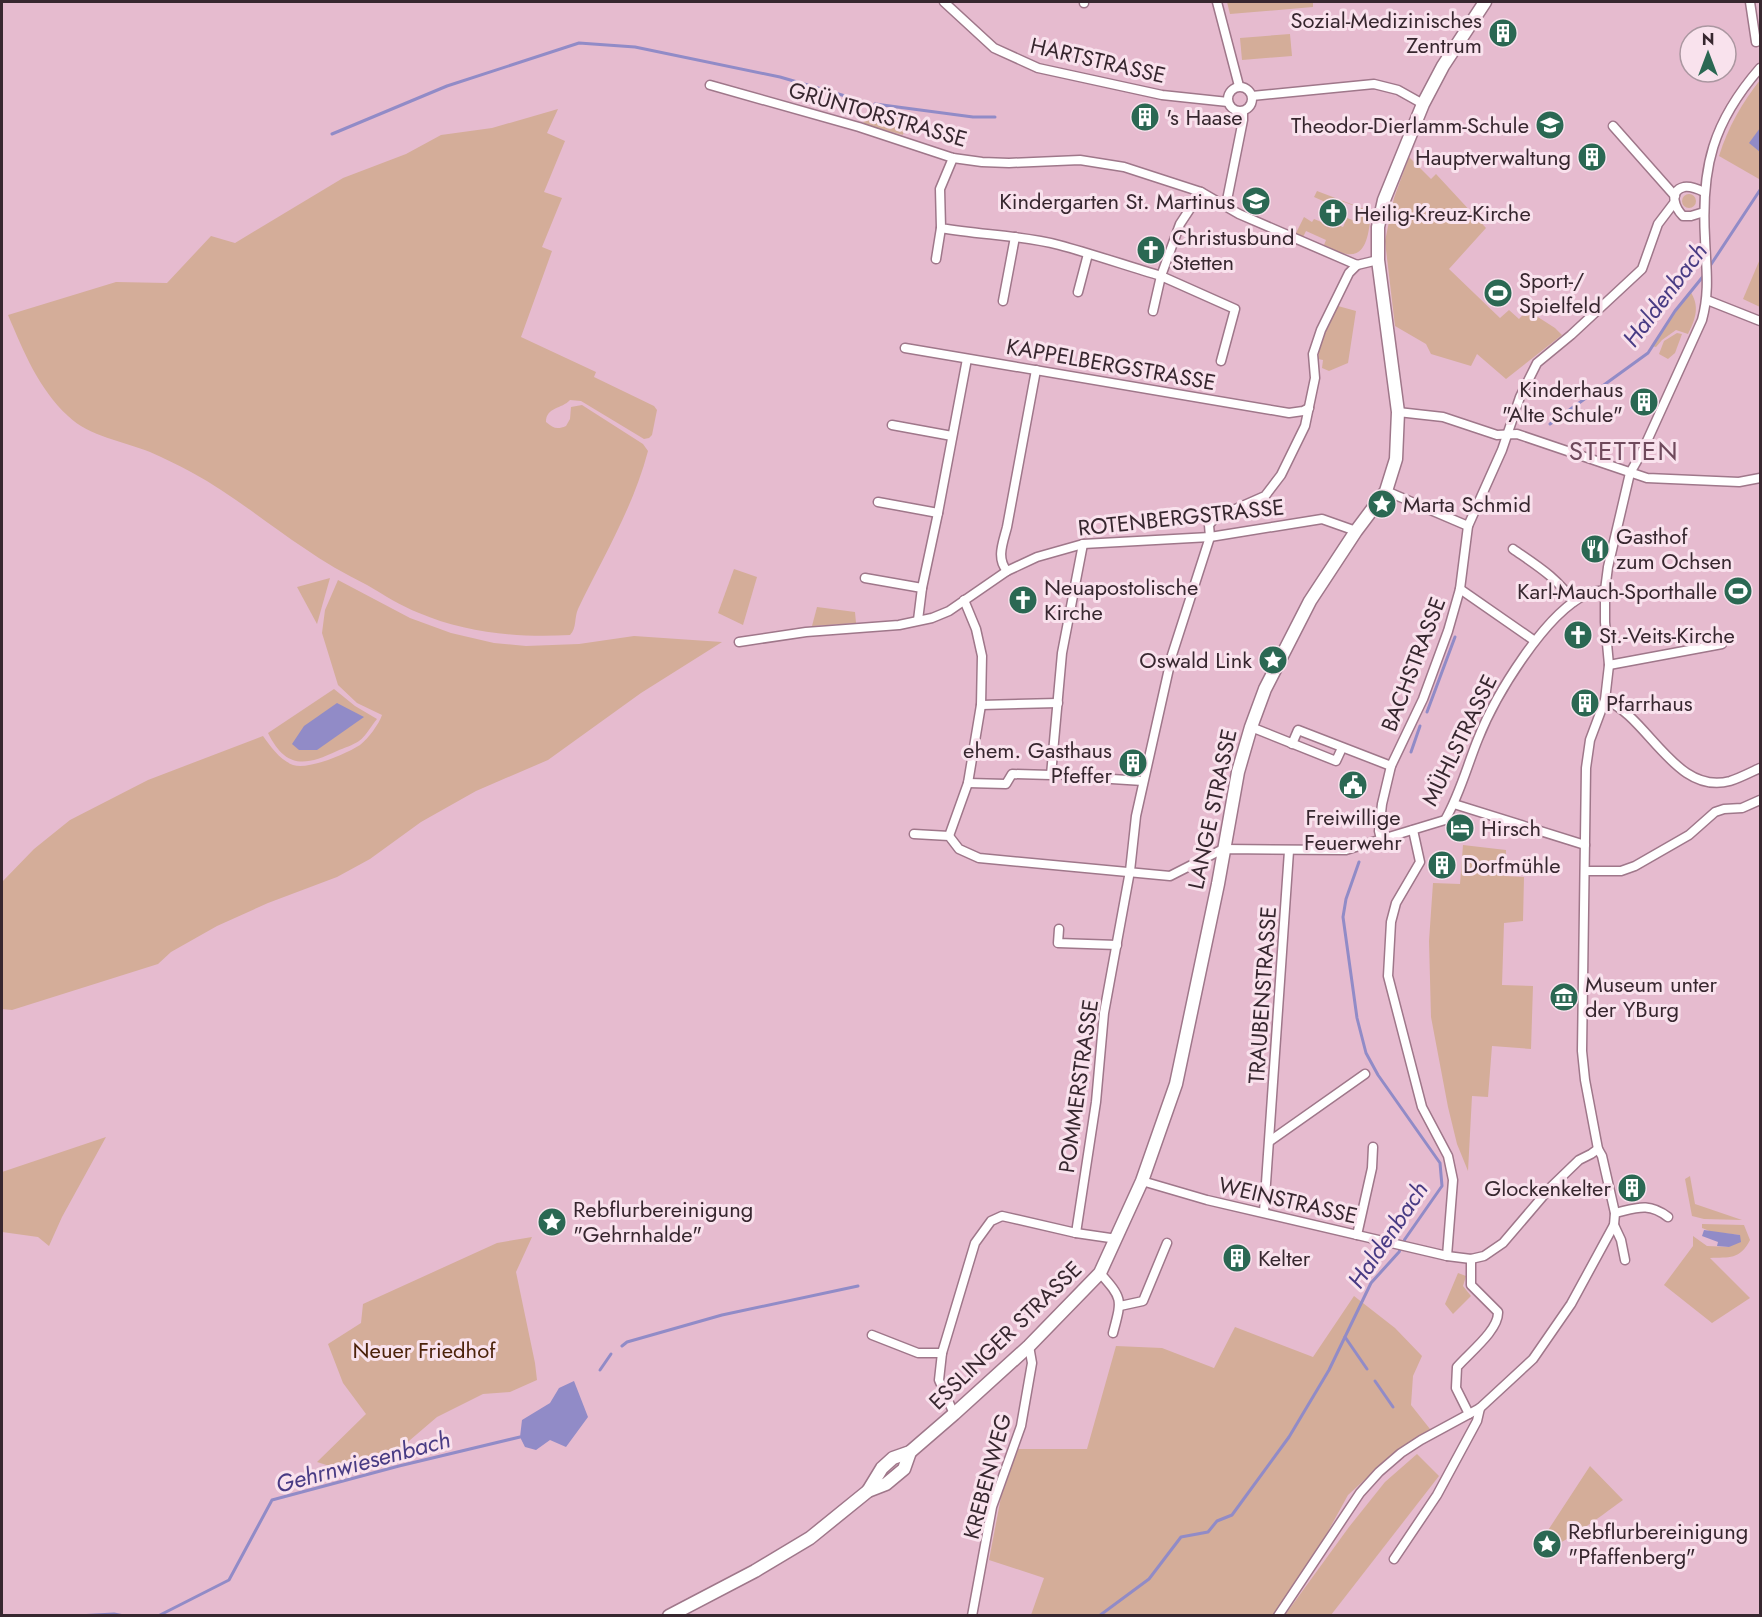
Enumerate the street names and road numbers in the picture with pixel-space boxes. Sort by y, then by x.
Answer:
street label: HARTSTRASSE [1027,29,1169,91]
street label: GRÜNTORSTRASSE [785,73,971,155]
street label: KAPPELBERGSTRASSE [1004,330,1218,398]
street label: ROTENBERGSTRASSE [1076,490,1286,544]
street label: BACHSTRASSE [1373,592,1453,736]
street label: MÜHLSTRASSE [1413,669,1505,811]
street label: LANGE STRASSE [1179,726,1245,892]
street label: TRAUBENSTRASSE [1240,905,1284,1085]
street label: POMMERSTRASSE [1050,997,1106,1175]
street label: WEINSTRASSE [1215,1168,1361,1232]
street label: ESSLINGER STRASSE [921,1253,1089,1417]
street label: KREBENWEG [955,1409,1019,1543]

